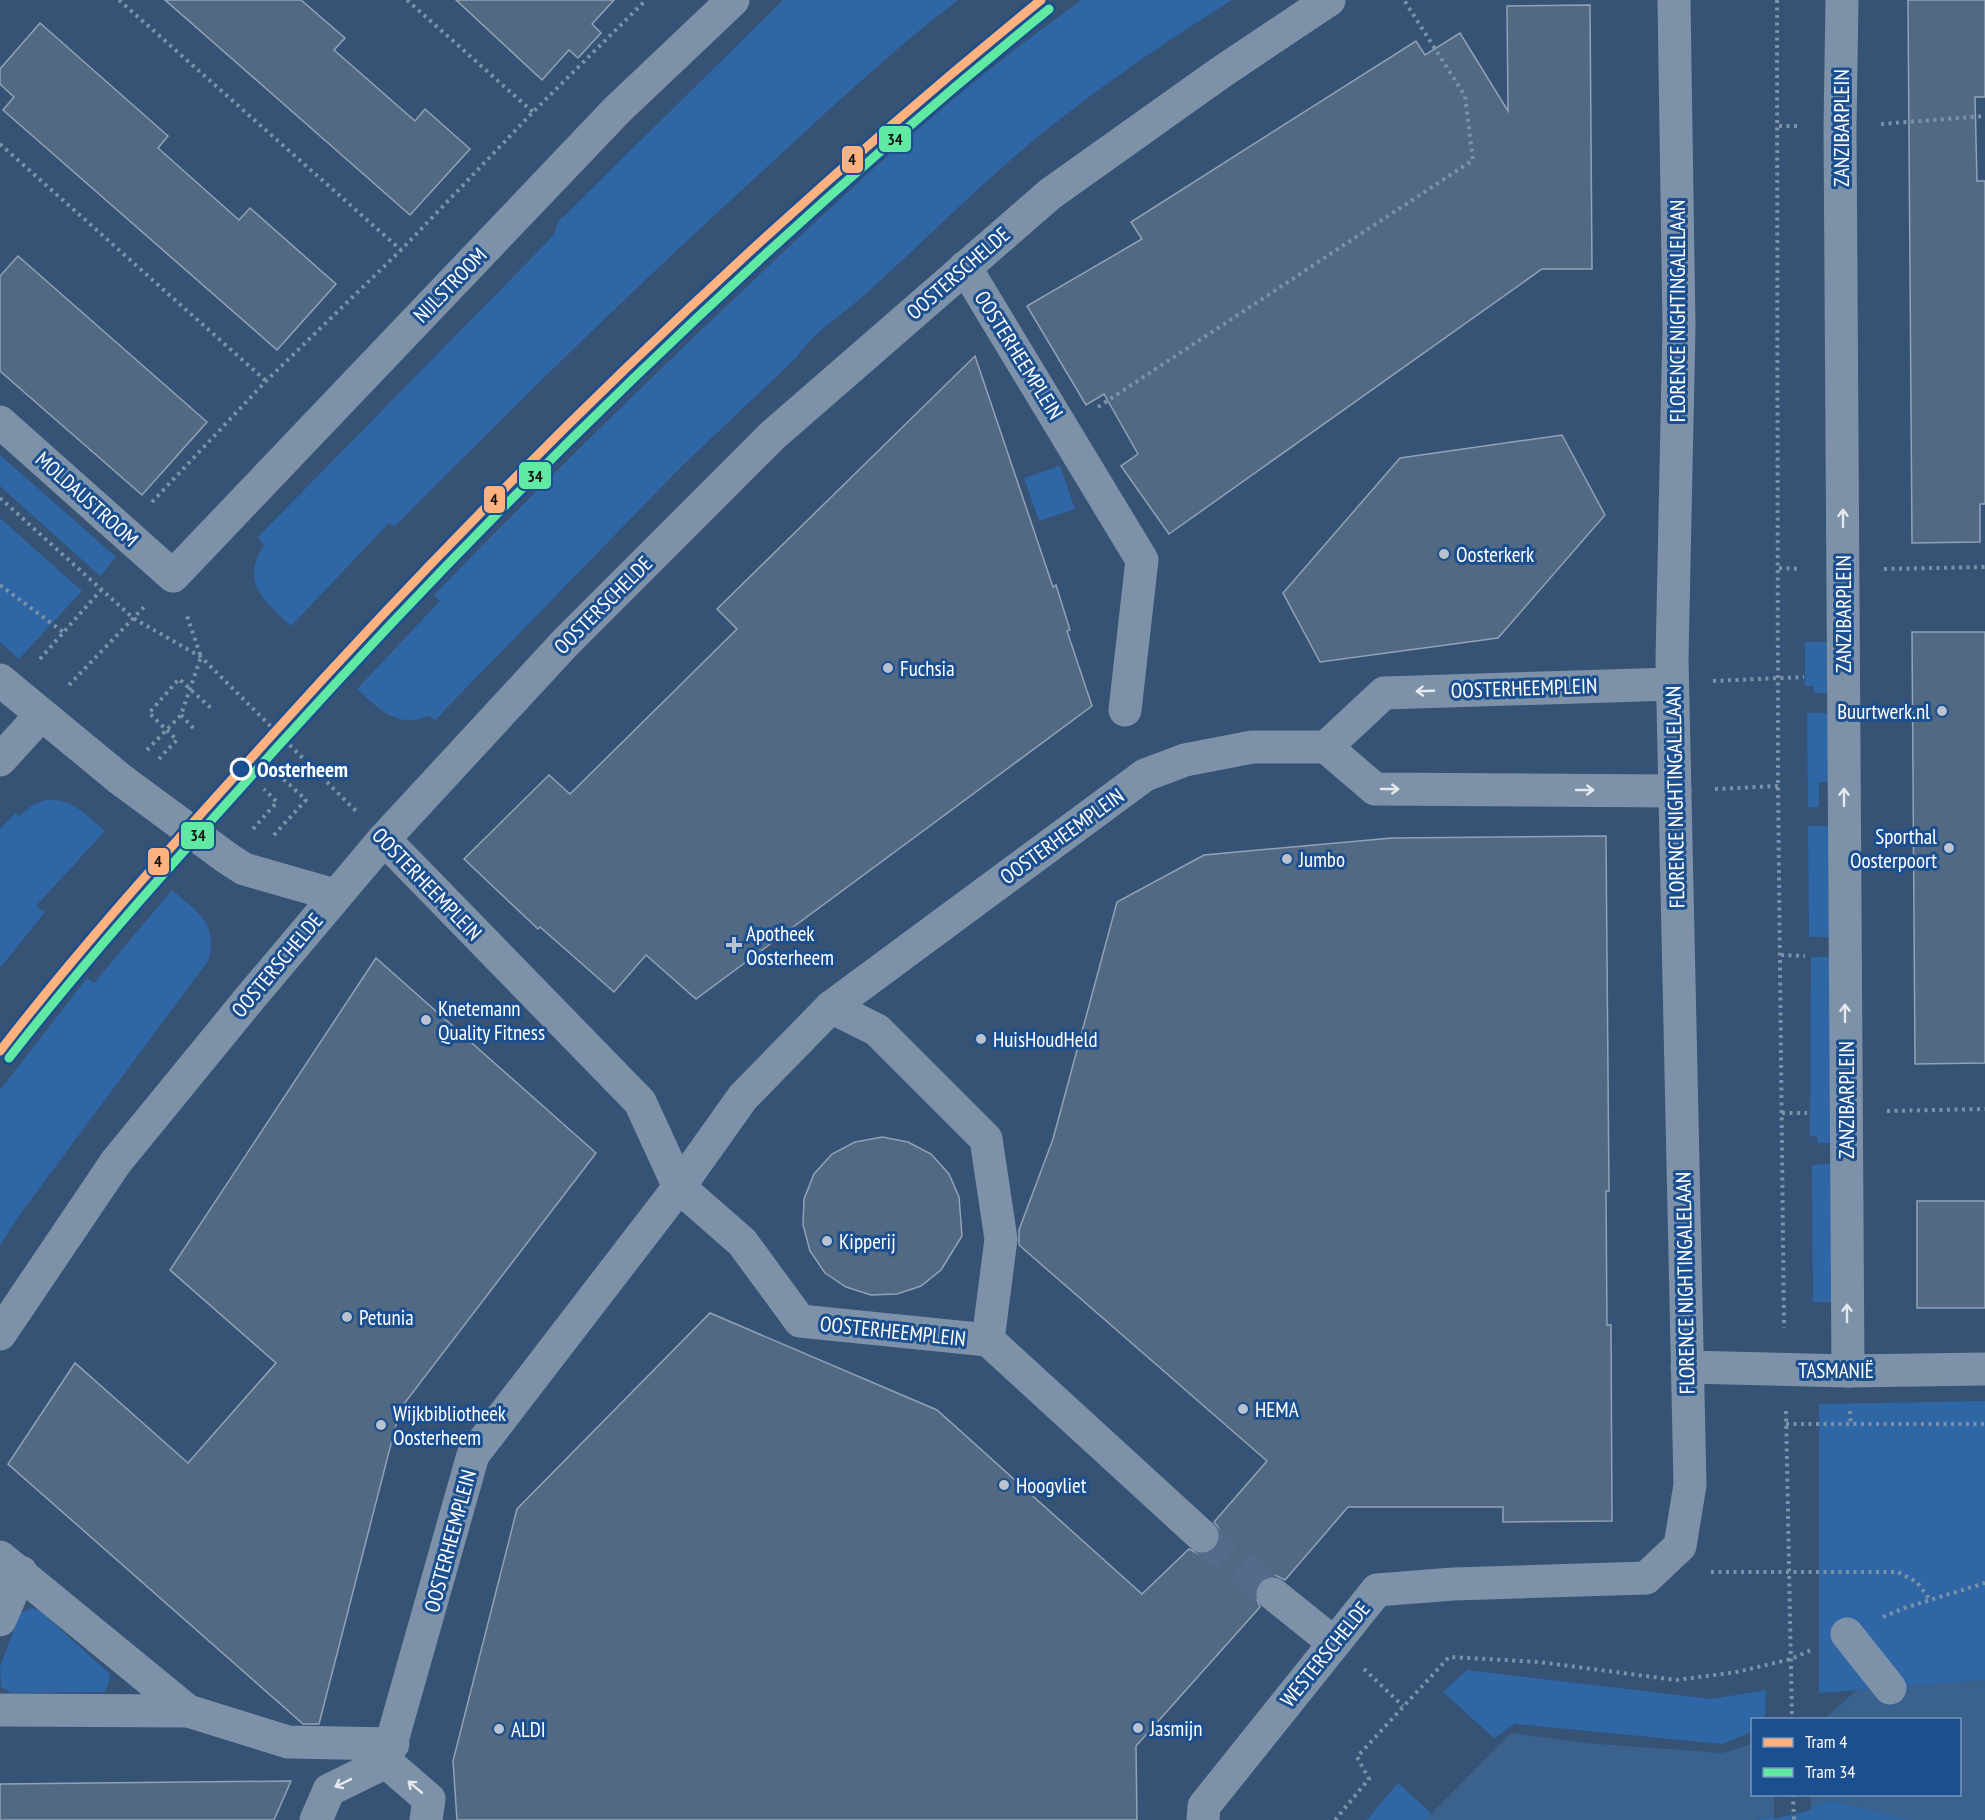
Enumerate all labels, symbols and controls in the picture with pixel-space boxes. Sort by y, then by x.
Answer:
street label: ZANZIBARPLEIN [1828,69,1855,187]
line badge: 34 [878,125,912,153]
text: 34 [887,129,903,149]
line badge: 4 [841,145,864,174]
text: 4 [848,149,856,169]
street label: FLORENCE NIGHTINGALELAAN [1664,200,1691,422]
street label: OOSTERSCHELDE [901,221,1015,325]
street label: NIJLSTROOM [408,242,492,328]
street label: OOSTERHEEMPLEIN [969,286,1069,424]
street label: MOLDAUSTROOM [30,446,144,552]
line badge: 34 [518,461,552,490]
text: 34 [527,466,543,486]
line badge: 4 [483,485,506,514]
text: 4 [490,489,498,509]
one-way arrow [1837,508,1849,528]
place label: Oosterkerk [1456,541,1534,568]
marker: Oosterkerk [1437,547,1451,561]
street label: OOSTERSCHELDE [548,550,658,660]
street label: ZANZIBARPLEIN [1830,555,1857,673]
place label: Fuchsia [900,655,955,682]
marker: Fuchsia [881,661,895,675]
street label: OOSTERHEEMPLEIN [1450,672,1598,704]
one-way arrow [1415,686,1435,697]
street label: FLORENCE NIGHTINGALELAAN [1660,686,1690,908]
place label: Buurtwerk.nl [1837,698,1930,725]
marker: Buurtwerk.nl [1935,704,1949,718]
place label: Oosterheem [257,756,348,783]
marker: Oosterheem [230,758,252,780]
street label: OOSTERHEEMPLEIN [995,782,1129,890]
one-way arrow [1379,783,1399,795]
one-way arrow [1574,784,1594,796]
one-way arrow [1838,787,1850,807]
line badge: 34 [180,821,215,850]
street label: OOSTERHEEMPLEIN [366,822,488,946]
place label: Sporthal Oosterpoort [1850,823,1937,874]
text: 34 [190,825,206,845]
marker: Sporthal Oosterpoort [1942,841,1956,855]
place label: Jumbo [1298,846,1345,873]
line badge: 4 [147,847,170,876]
text: 4 [154,851,162,871]
marker: Jumbo [1280,852,1294,866]
street label: OOSTERSCHELDE [225,907,329,1023]
place label: Apotheek Oosterheem [746,920,834,971]
marker: Apotheek Oosterheem [727,938,741,952]
place label: Knetemann Quality Fitness [438,995,545,1046]
one-way arrow [1839,1003,1851,1023]
marker: Knetemann Quality Fitness [419,1013,433,1027]
place label: HuisHoudHeld [993,1026,1097,1053]
marker: HuisHoudHeld [974,1032,988,1046]
street label: ZANZIBARPLEIN [1833,1041,1860,1159]
street label: FLORENCE NIGHTINGALELAAN [1670,1172,1700,1394]
place label: Kipperij [839,1228,896,1255]
marker: Kipperij [820,1234,834,1248]
one-way arrow [1841,1303,1853,1323]
place label: Petunia [359,1304,414,1331]
marker: Petunia [340,1310,354,1324]
street label: OOSTERHEEMPLEIN [819,1310,967,1352]
street label: TASMANIË [1798,1357,1874,1384]
place label: HEMA [1255,1396,1299,1423]
place label: Wijkbibliotheek Oosterheem [393,1400,506,1451]
marker: HEMA [1236,1402,1250,1416]
marker: Wijkbibliotheek Oosterheem [374,1418,388,1432]
street label: OOSTERHEEMPLEIN [418,1467,482,1615]
place label: Hoogvliet [1016,1472,1087,1499]
marker: Hoogvliet [997,1478,1011,1492]
street label: WESTERSCHELDE [1274,1596,1376,1712]
place label: Jasmijn [1149,1715,1203,1742]
place label: ALDI [511,1716,546,1743]
legend [1751,1718,1961,1796]
marker: Jasmijn [1131,1721,1145,1735]
marker: ALDI [492,1722,506,1736]
text: Tram 4 [1805,1730,1847,1753]
text: Tram 34 [1805,1760,1855,1783]
one-way arrow [334,1778,352,1790]
one-way arrow [407,1781,423,1794]

